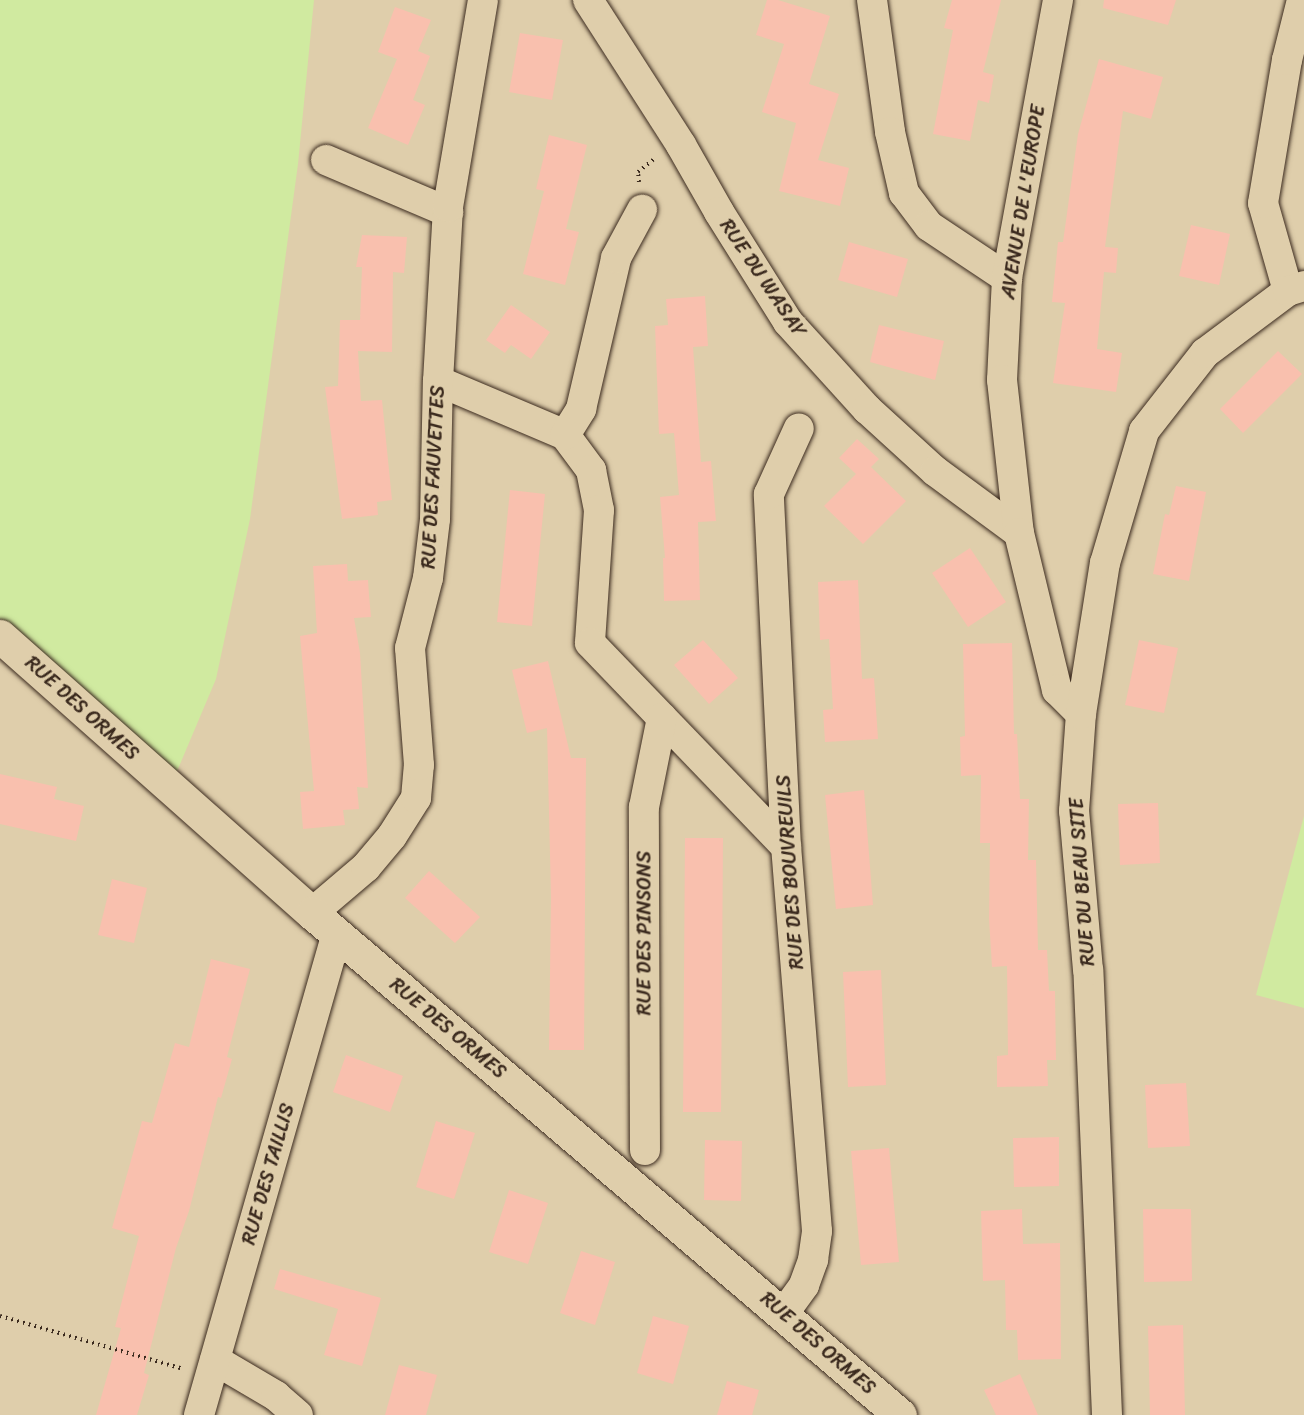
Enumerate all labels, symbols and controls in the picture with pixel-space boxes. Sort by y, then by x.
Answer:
street label: AVENUE DE L'EUROPE [996,103,1050,301]
street label: RUE DU WASAY [715,215,811,341]
street label: RUE DES FAUVETTES [416,384,450,570]
street label: RUE DES ORMES [20,650,144,766]
street label: RUE DES BOUVREUILS [771,773,809,971]
street label: RUE DU BEAU SITE [1064,797,1100,967]
street label: RUE DES PINSONS [632,850,656,1016]
street label: RUE DES ORMES [384,972,512,1084]
street label: RUE DES TAILLIS [236,1100,300,1248]
street label: RUE DES ORMES [755,1286,881,1400]

